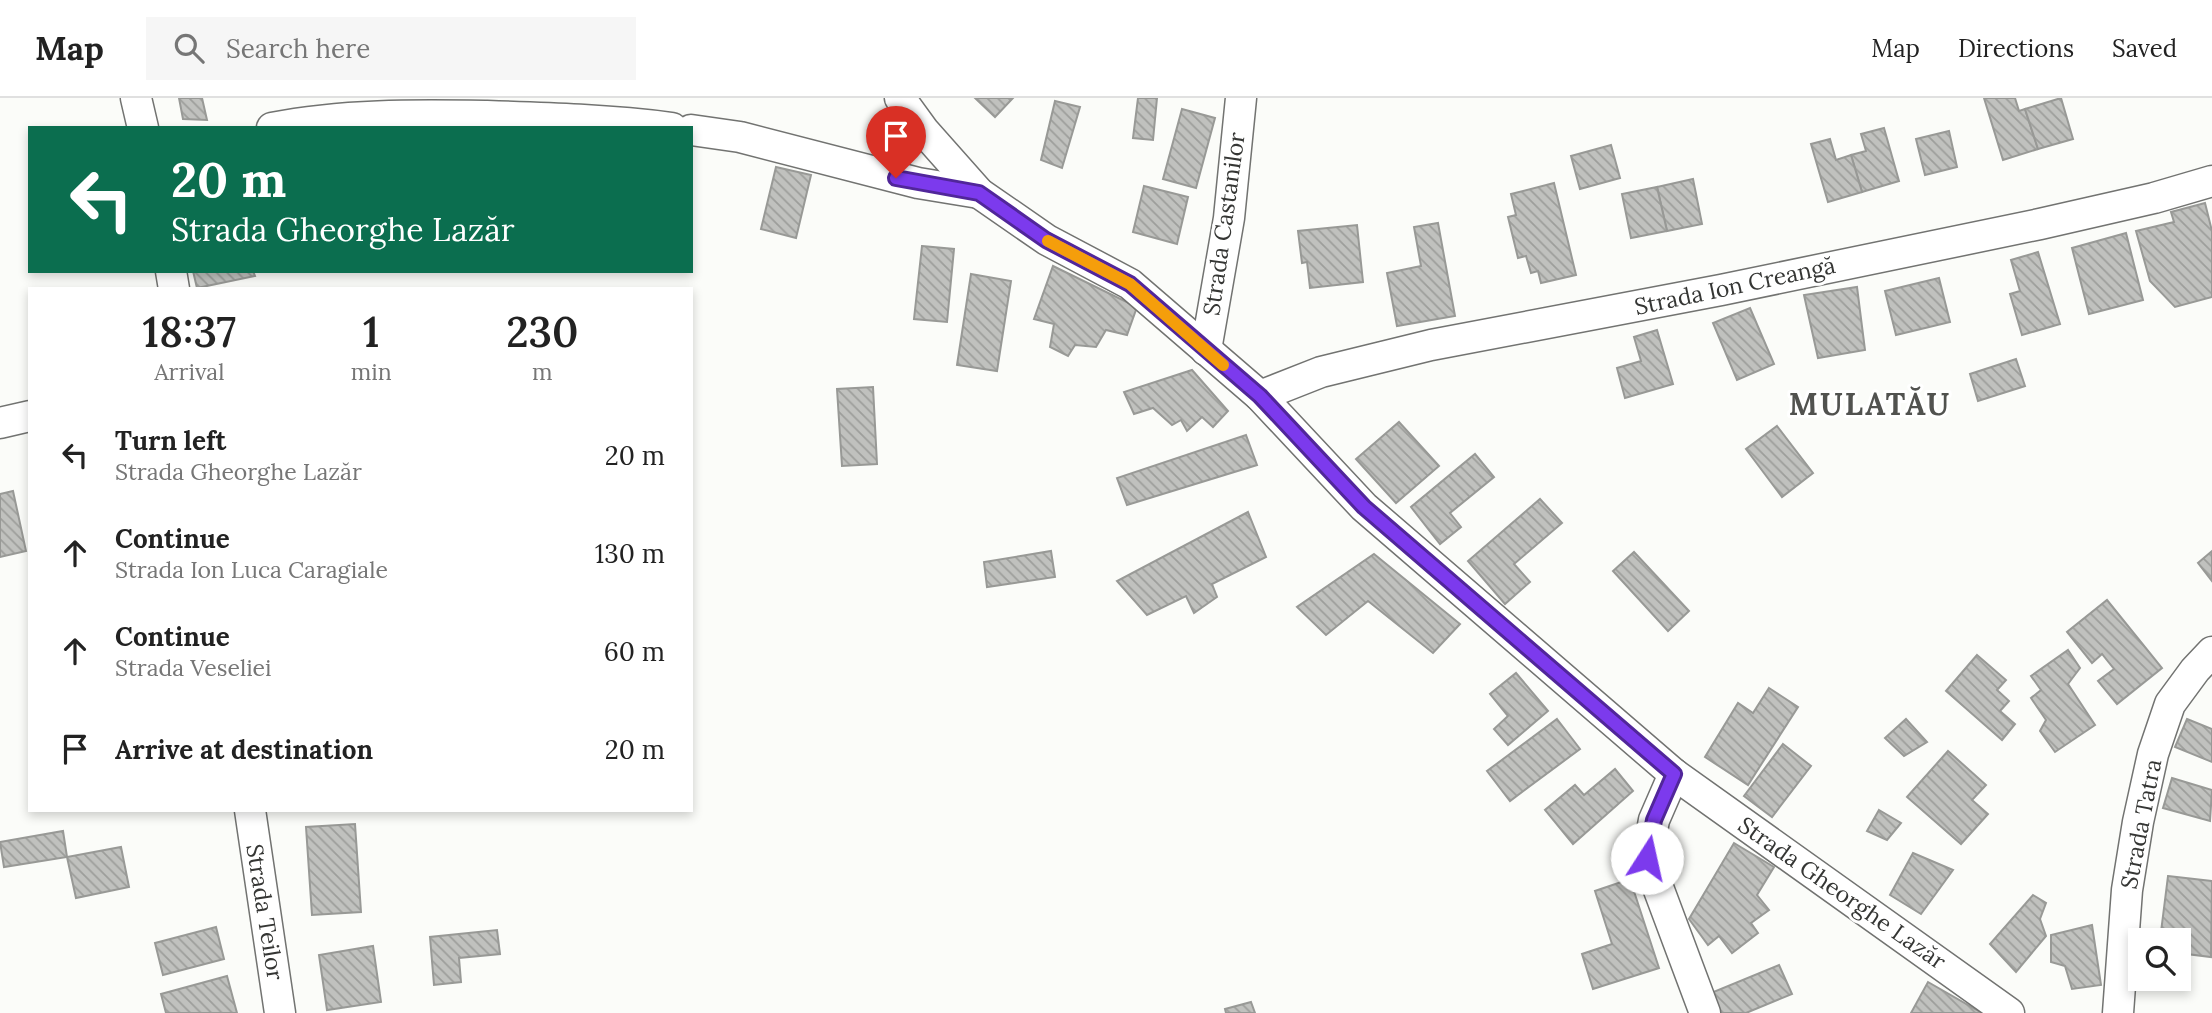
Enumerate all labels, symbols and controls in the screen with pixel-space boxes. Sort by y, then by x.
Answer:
search box [146,17,636,80]
text: Map [35,27,104,69]
icon: search [170,29,208,67]
text: Search here [226,32,370,65]
text: Map [1871,33,1920,64]
text: Directions [1958,33,2074,64]
text: Saved [2112,33,2177,64]
pin [866,106,926,178]
icon: arrive [877,117,915,155]
street label: Strada Castanilor [1196,130,1251,317]
text: 20 m [171,148,286,210]
icon: left [56,154,147,245]
text: Strada Gheorghe Lazăr [171,209,515,250]
street label: Strada Ion Creangă [1632,250,1838,321]
text: 18:37 [143,305,236,359]
text: 1 [363,305,379,359]
text: 230 [506,305,578,359]
text: Arrival [154,357,224,386]
text: min [351,357,392,386]
text: m [532,357,553,386]
district label: MULATĂU [1789,385,1951,423]
text: Turn left [115,424,226,457]
icon: left [56,436,94,474]
text: 20 m [605,439,665,472]
text: Strada Gheorghe Lazăr [115,457,362,486]
text: Continue [115,522,230,555]
icon: ahead [56,534,94,572]
text: 130 m [595,537,665,570]
text: Strada Ion Luca Caragiale [115,555,388,584]
text: Continue [115,620,230,653]
icon: ahead [56,632,94,670]
text: 60 m [604,635,665,668]
text: Strada Veseliei [115,653,272,682]
icon: arrive [56,730,94,768]
text: Arrive at destination [115,733,373,766]
text: 20 m [605,733,665,766]
street label: Strada Tatra [2114,756,2167,891]
street label: Strada Gheorghe Lazăr [1733,810,1952,975]
position arrow [1610,821,1684,895]
street label: Strada Teilor [240,842,291,982]
map controls [2128,928,2191,991]
button: search [2128,928,2191,991]

